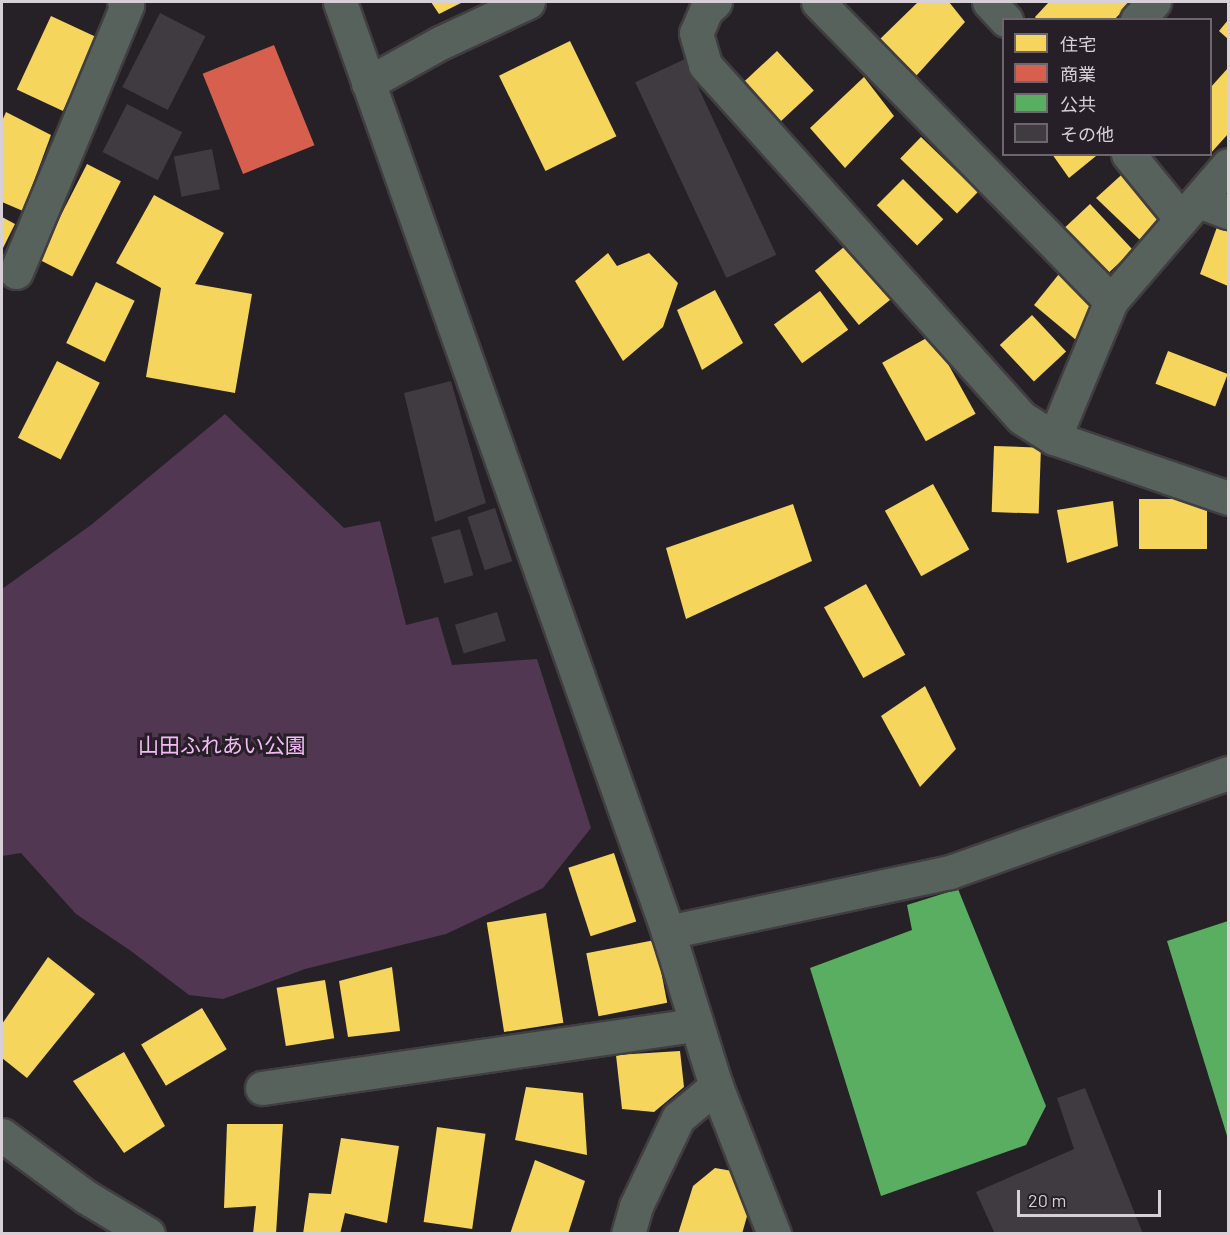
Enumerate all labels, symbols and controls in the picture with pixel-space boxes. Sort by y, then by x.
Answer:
legend [1002,18,1212,156]
text: 住宅 [1060,33,1096,55]
text: 商業 [1060,63,1096,85]
text: 公共 [1060,93,1096,115]
text: その他 [1060,123,1114,145]
park label: 山田ふれあい公園 [138,732,306,758]
scale bar [1020,1178,1164,1216]
text: 20 m [1028,1189,1066,1211]

